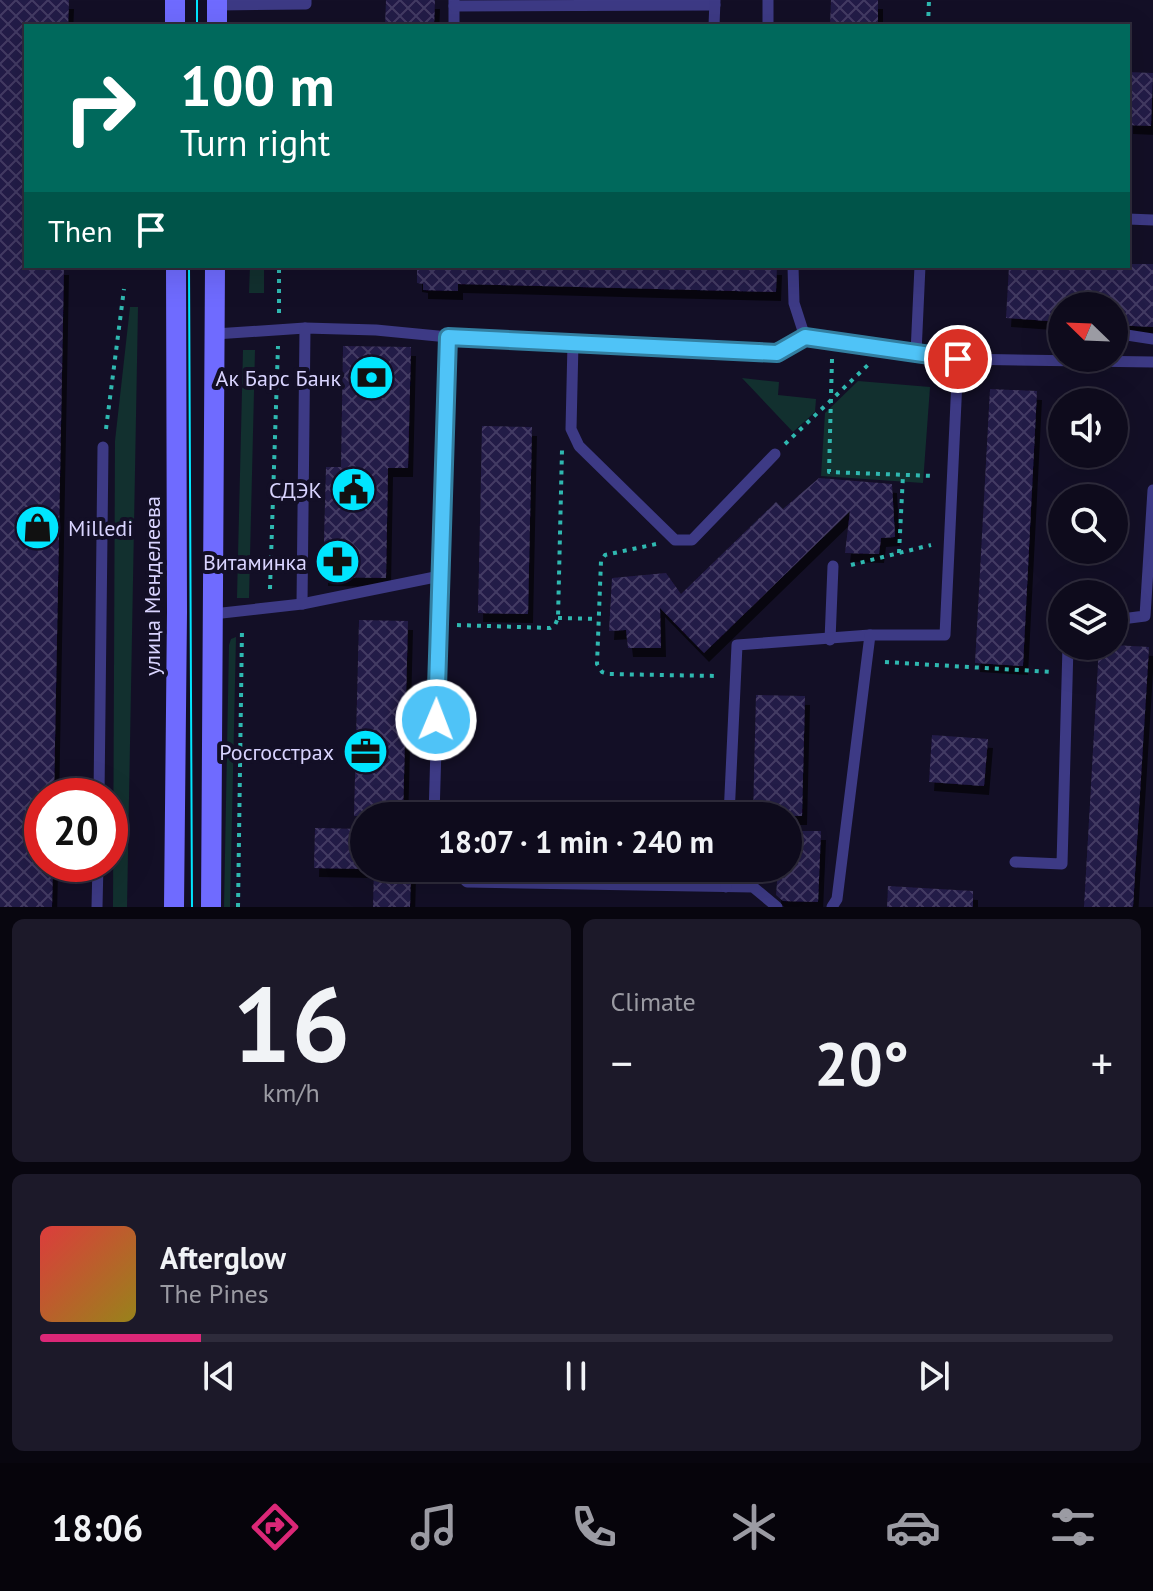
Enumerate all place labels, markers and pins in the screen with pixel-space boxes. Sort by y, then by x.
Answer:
pin [924,325,992,393]
bank icon: Ак Барс Банк [348,354,396,402]
place label: Ак Барс Банк [216,364,341,392]
public building icon: СДЭК [329,466,377,514]
place label: СДЭК [269,476,322,504]
shop icon: Milledi [13,504,61,552]
place label: Milledi [68,514,133,542]
pharmacy icon: Витаминка [314,538,362,586]
place label: Витаминка [203,548,307,576]
office icon: Росгосстрах [341,728,389,776]
place label: Росгосстрах [219,738,334,766]

